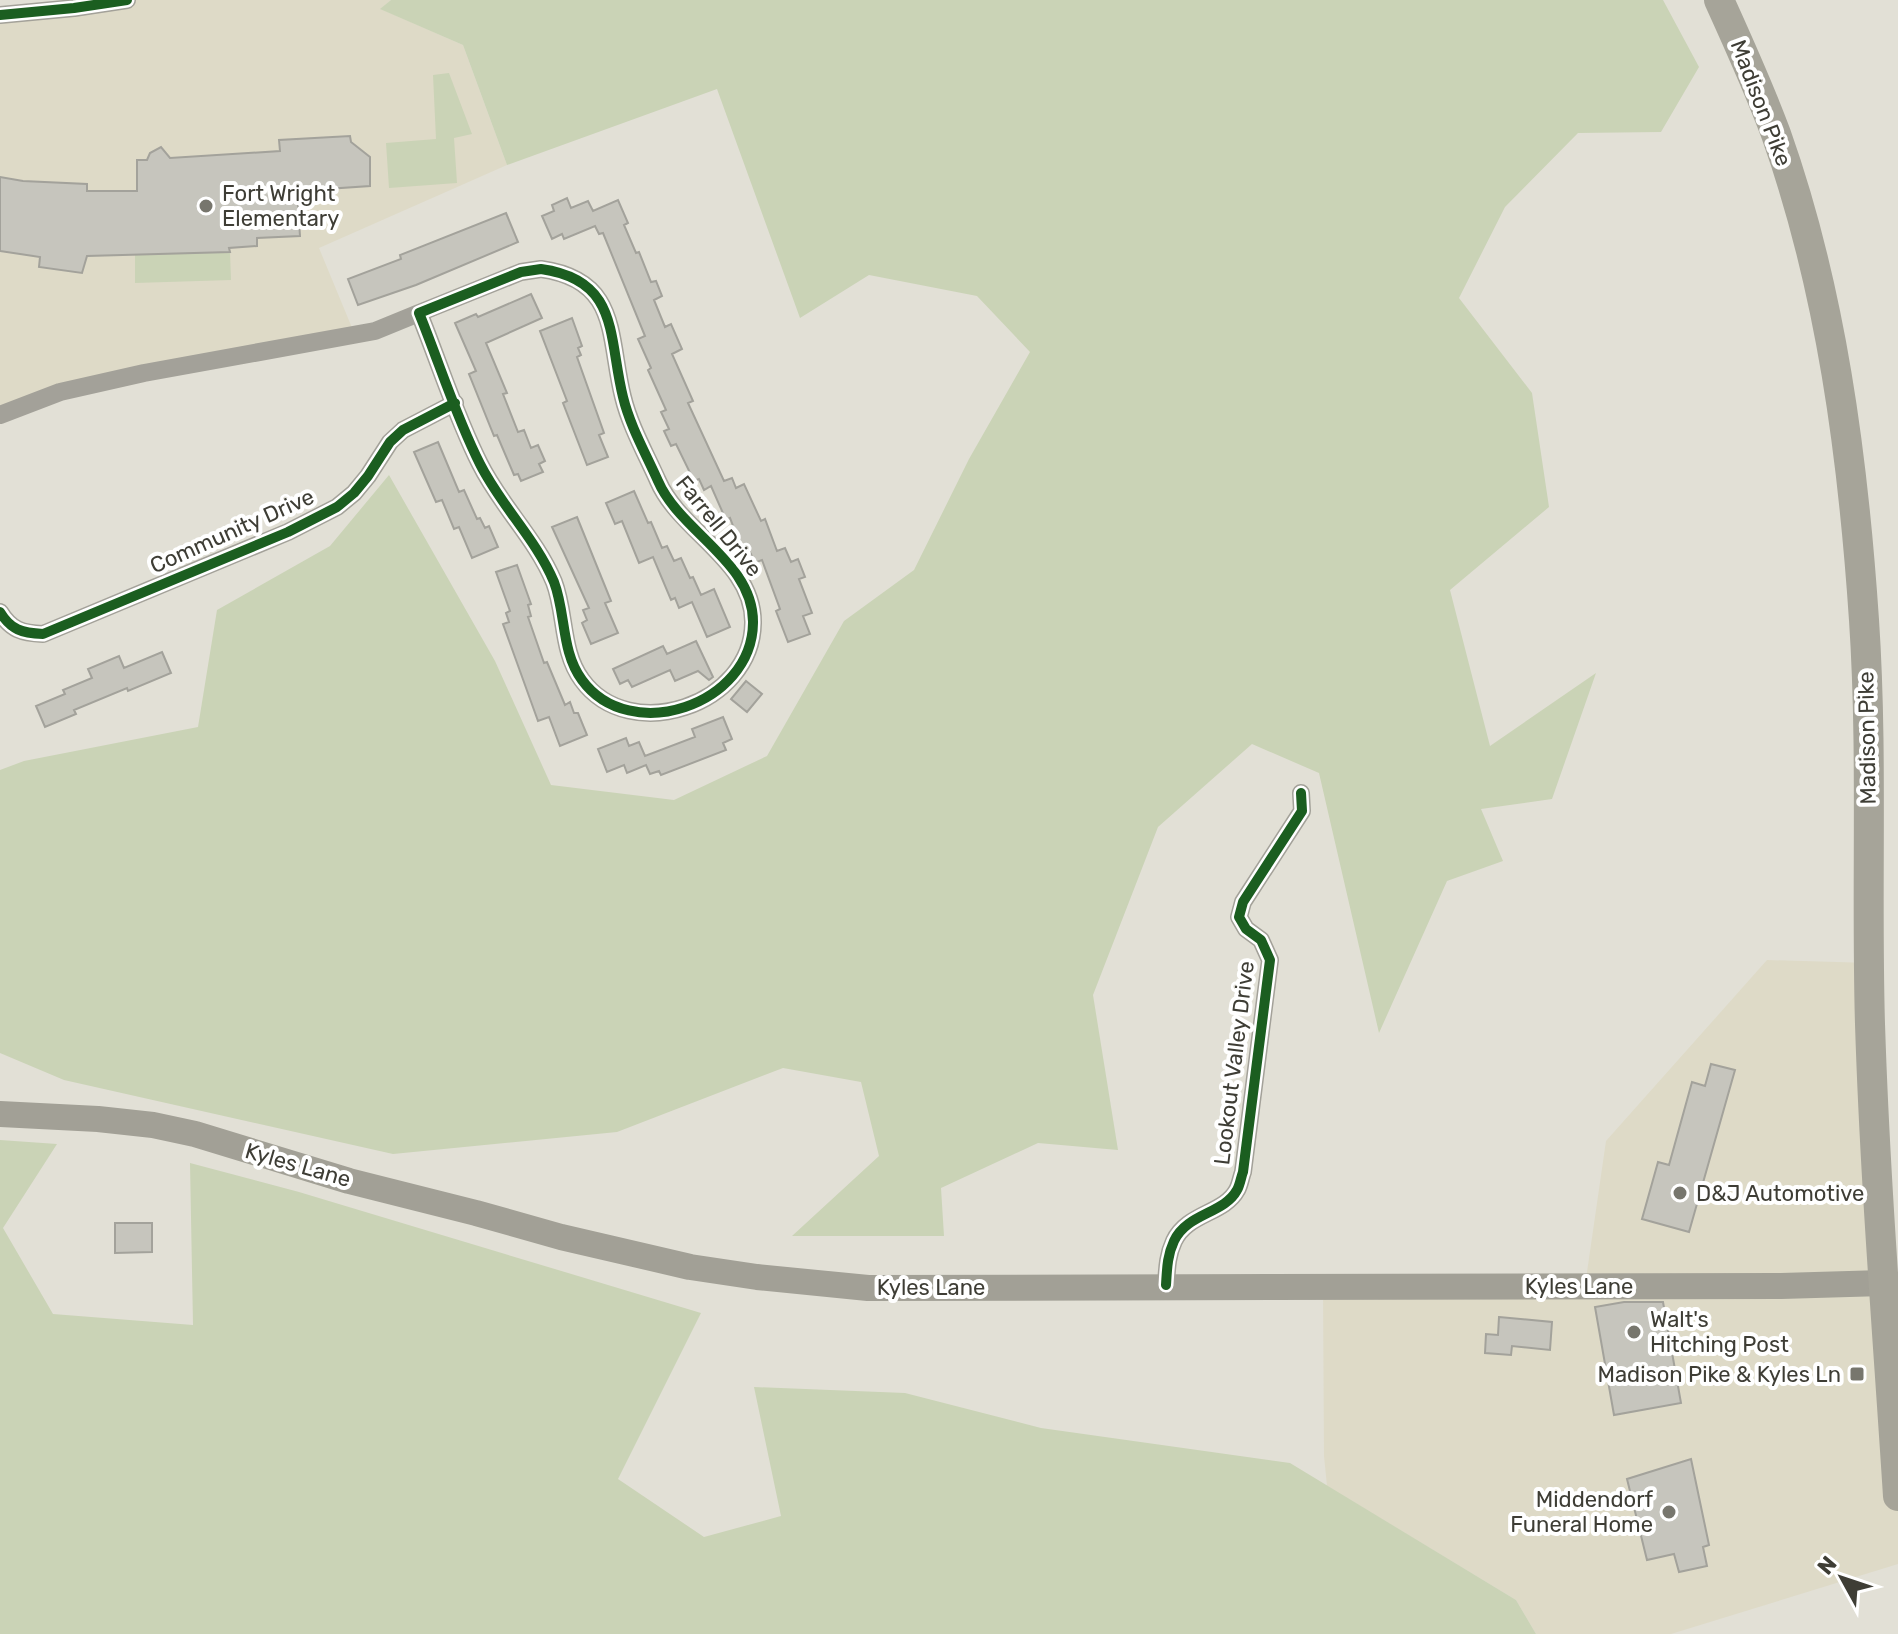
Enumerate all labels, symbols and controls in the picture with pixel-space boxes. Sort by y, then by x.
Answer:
street label: Madison Pike [1725,36,1797,170]
place label: Fort Wright Elementary [222,180,339,232]
marker: Fort Wright Elementary [197,197,215,215]
street label: Farrell Drive [670,470,768,582]
street label: Community Drive [146,483,318,579]
street label: Madison Pike [1852,671,1882,805]
street label: Lookout Valley Drive [1208,959,1260,1167]
street label: Kyles Lane [242,1137,354,1193]
place label: D&J Automotive [1696,1180,1864,1207]
marker: D&J Automotive [1671,1184,1689,1202]
street label: Kyles Lane [1525,1273,1633,1300]
street label: Kyles Lane [877,1274,985,1301]
place label: Walt's Hitching Post [1650,1306,1789,1358]
marker: Walt's Hitching Post [1625,1323,1643,1341]
place label: Madison Pike & Kyles Ln [1598,1361,1841,1388]
marker: Madison Pike & Kyles Ln [1848,1365,1866,1383]
place label: Middendorf Funeral Home [1510,1486,1654,1538]
marker: Middendorf Funeral Home [1660,1503,1678,1521]
north arrow [1802,1538,1882,1618]
text: N [1812,1551,1842,1580]

